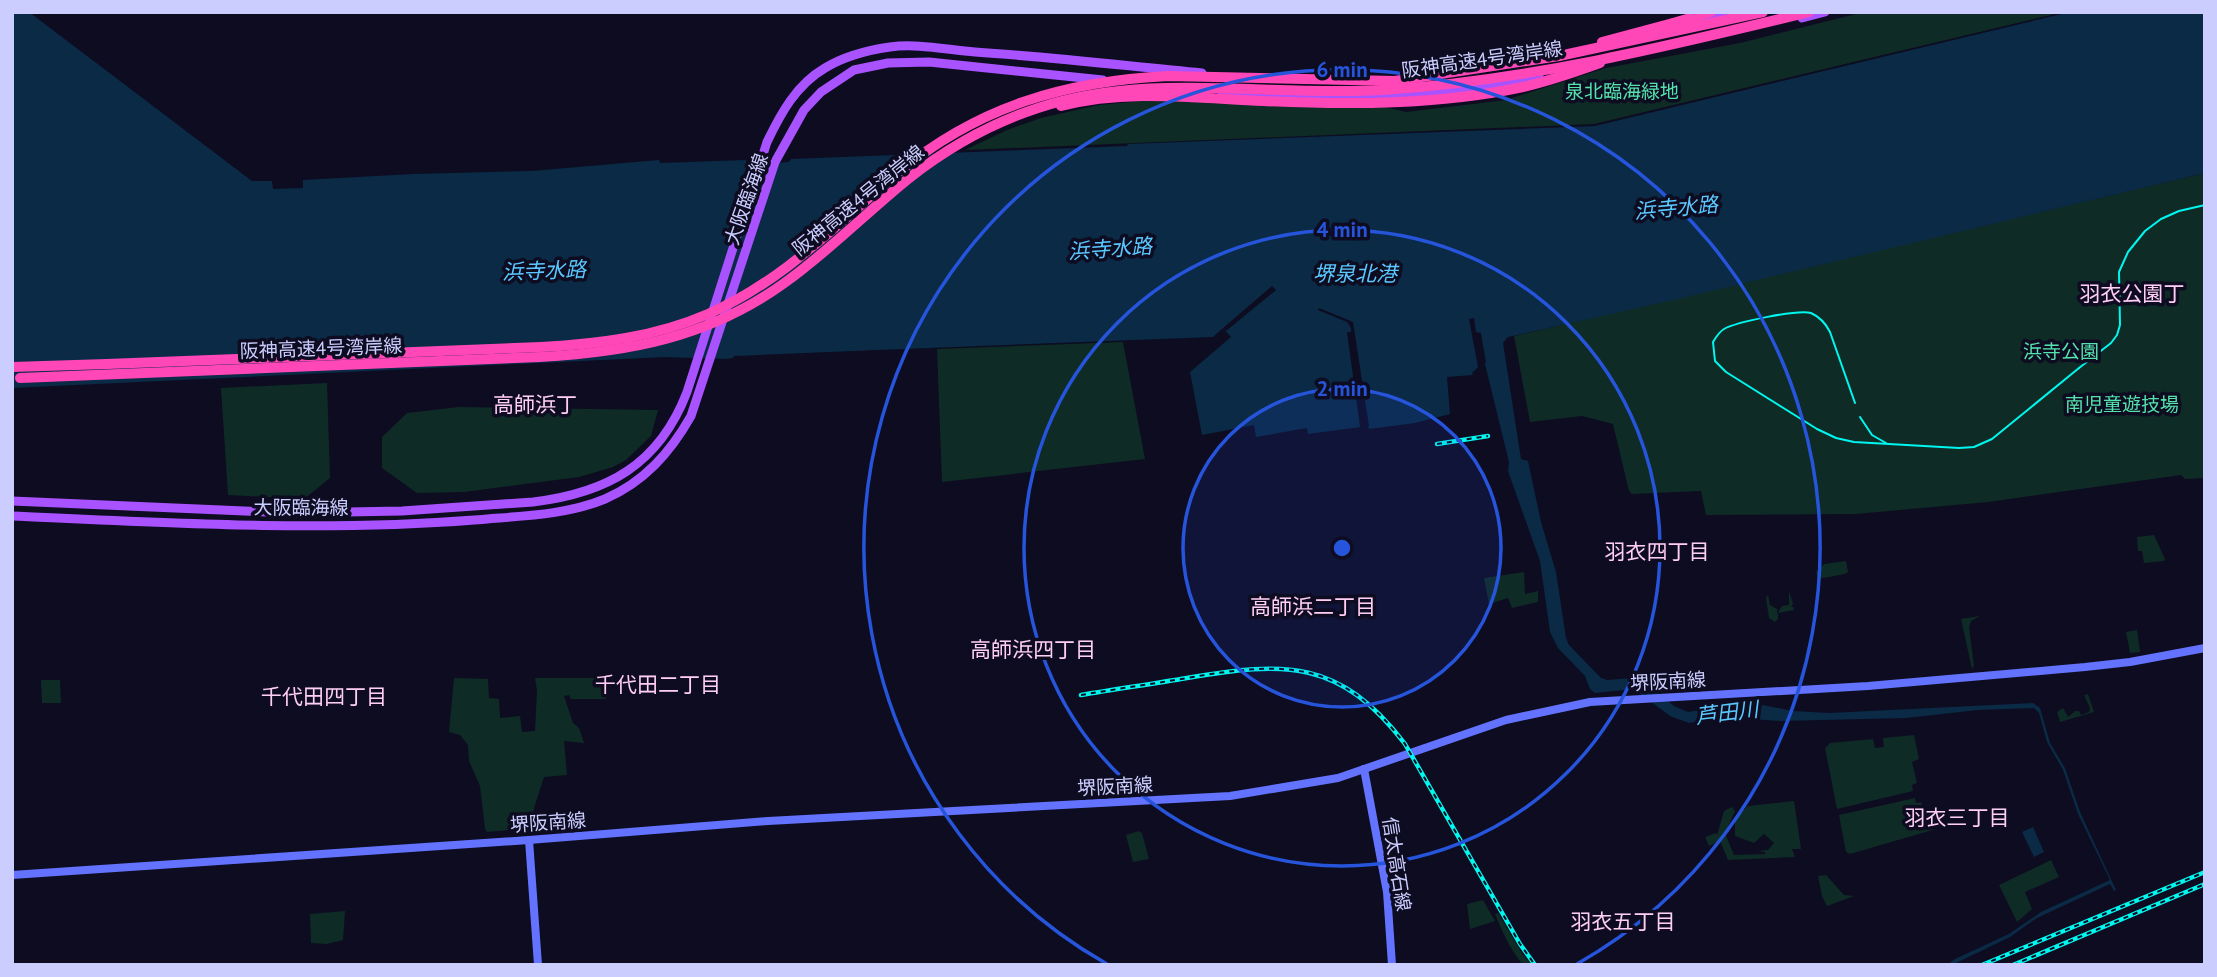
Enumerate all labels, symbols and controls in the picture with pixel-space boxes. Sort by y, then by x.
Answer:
street label: 阪神高速4号湾岸線 [1400,36,1564,82]
text: 6 min [1316,56,1368,83]
park label: 泉北臨海緑地 [1565,79,1679,103]
street label: 阪神高速4号湾岸線 [787,140,929,260]
street label: 大阪臨海線 [719,150,773,248]
water label: 浜寺水路 [1633,190,1721,225]
text: 4 min [1316,216,1368,243]
water label: 浜寺水路 [1067,232,1155,265]
water label: 浜寺水路 [502,255,588,285]
water label: 堺泉北港 [1313,260,1400,287]
district label: 羽衣公園丁 [2080,280,2185,307]
street label: 阪神高速4号湾岸線 [239,333,403,363]
park label: 浜寺公園 [2023,339,2099,363]
text: 2 min [1316,375,1368,402]
district label: 高師浜丁 [493,391,577,418]
park label: 南児童遊技場 [2065,392,2179,416]
street label: 大阪臨海線 [253,495,349,519]
centre of rings [1330,536,1354,560]
district label: 羽衣四丁目 [1605,538,1710,565]
district label: 高師浜二丁目 [1250,593,1376,620]
district label: 高師浜四丁目 [970,636,1096,663]
street label: 堺阪南線 [1629,667,1707,695]
district label: 千代田二丁目 [595,671,721,698]
district label: 千代田四丁目 [261,683,387,710]
water label: 芦田川 [1694,695,1762,730]
street label: 堺阪南線 [1076,772,1154,800]
district label: 羽衣三丁目 [1905,804,2010,831]
street label: 堺阪南線 [509,807,587,837]
street label: 信太高石線 [1378,815,1416,913]
district label: 羽衣五丁目 [1571,908,1676,935]

